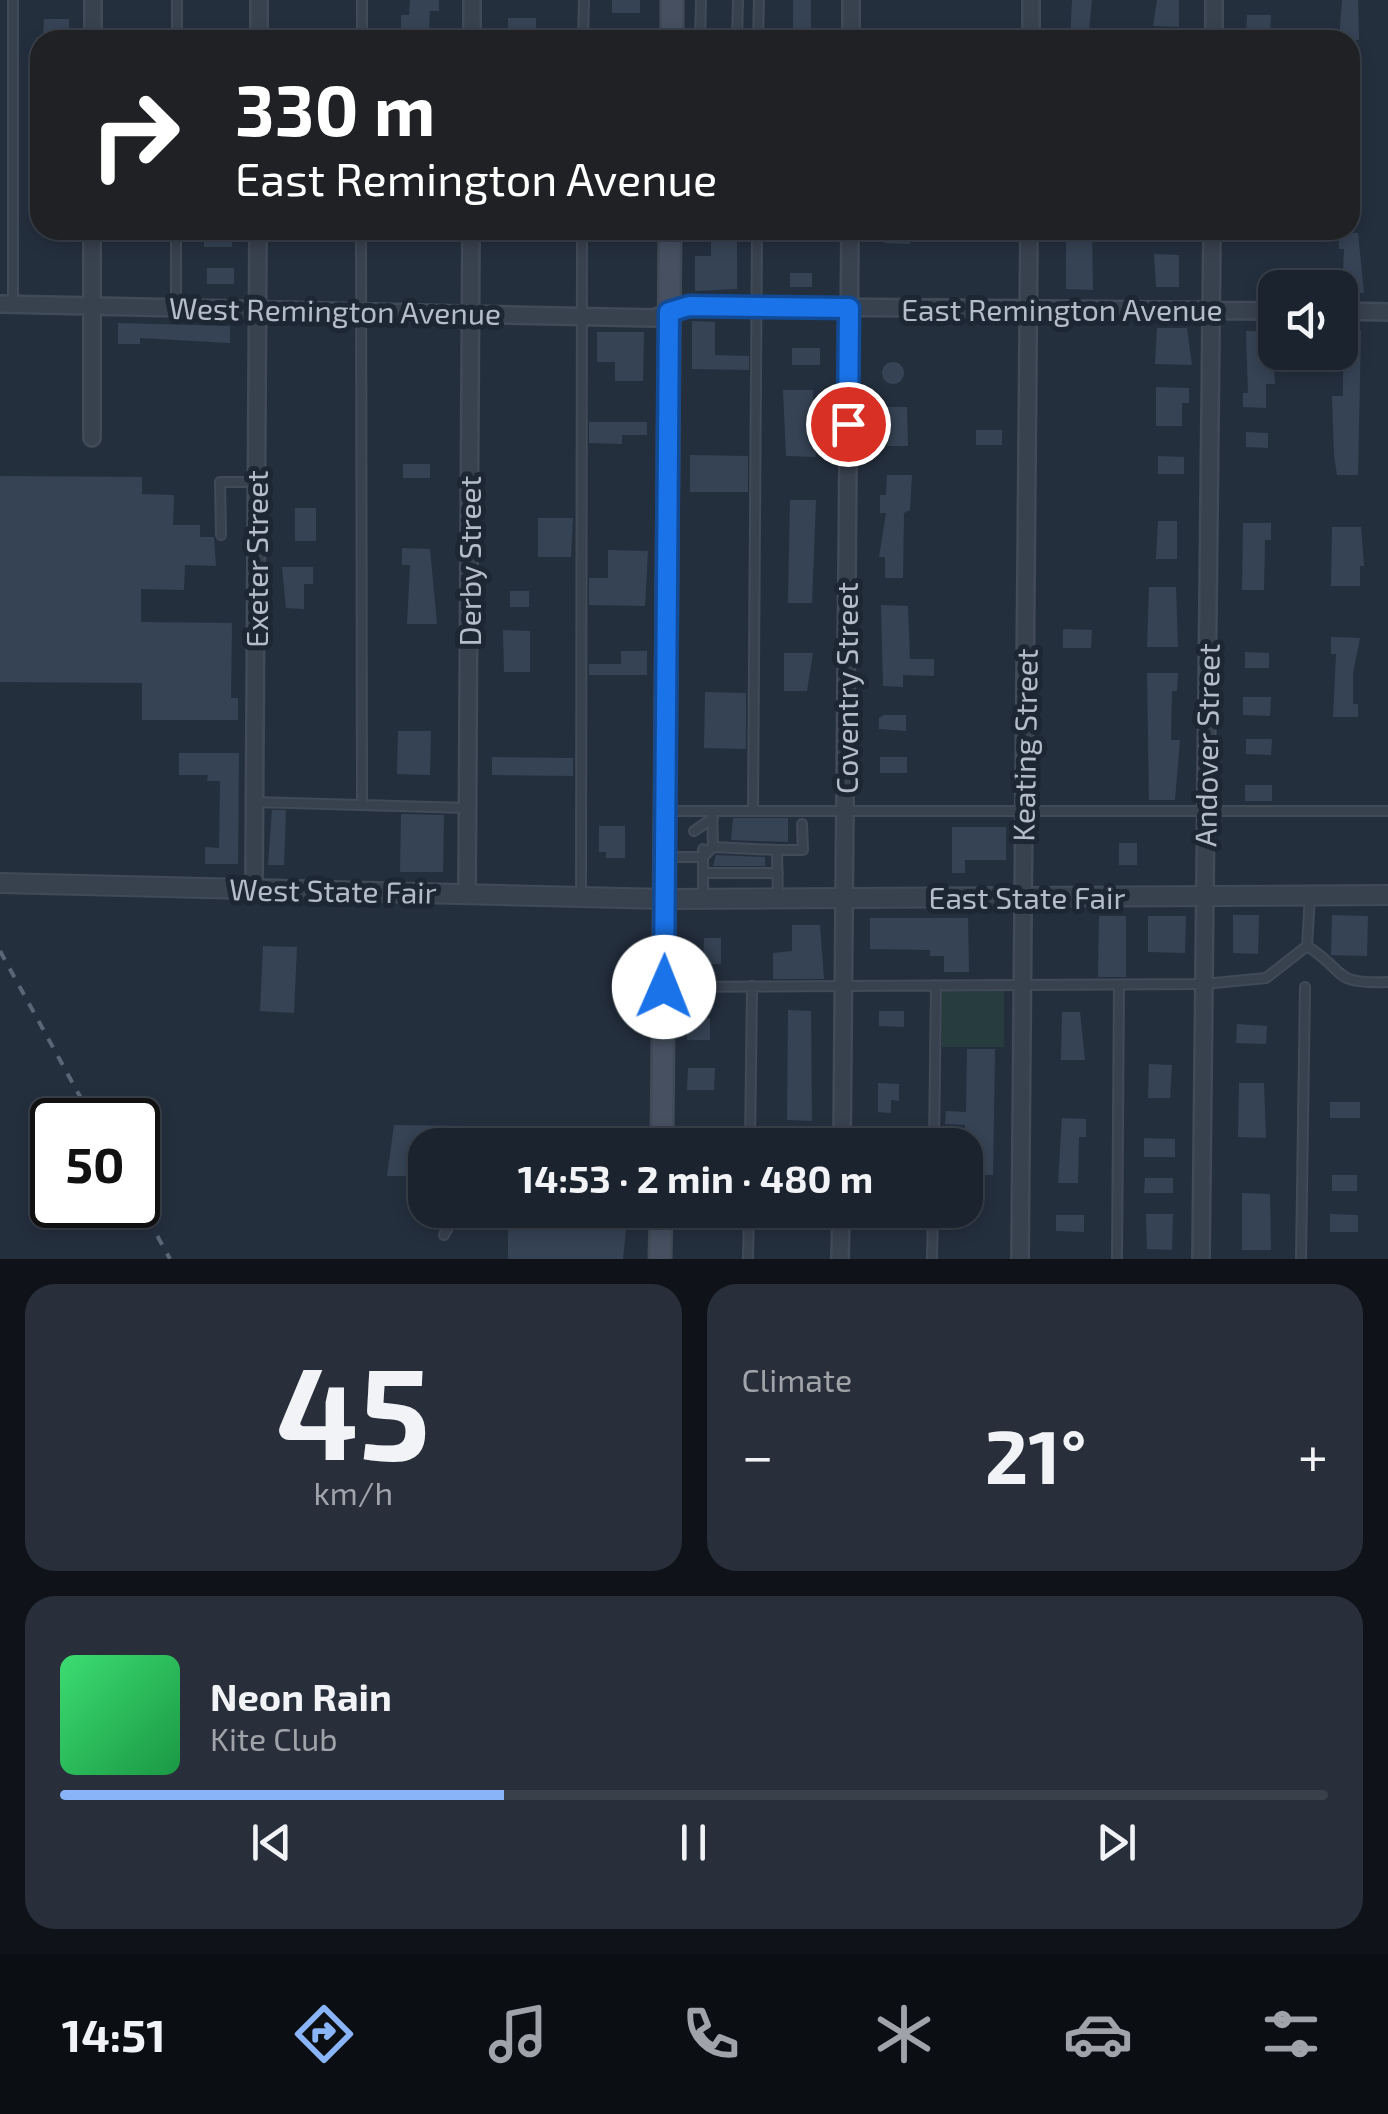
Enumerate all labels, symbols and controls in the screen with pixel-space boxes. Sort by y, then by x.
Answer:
text: 330 m [235,66,435,150]
icon: right [70,70,200,200]
text: East Remington Avenue [235,151,717,205]
map controls [1258,270,1358,370]
button: sound [1258,270,1358,370]
street label: West Remington Avenue [169,289,501,331]
street label: East Remington Avenue [901,291,1223,327]
pin [806,382,891,467]
icon: arrive [821,397,876,452]
street label: Exeter Street [238,470,274,648]
street label: Derby Street [451,476,487,646]
street label: Coventry Street [828,582,864,794]
street label: Andover Street [1186,643,1226,847]
street label: Keating Street [1004,648,1044,842]
street label: West State Fair [229,870,437,910]
street label: East State Fair [929,879,1125,915]
position arrow [612,935,716,1039]
speed limit sign: 50 [30,1098,160,1228]
text: 14:53 · 2 min · 480 m [518,1155,873,1201]
text: 45 [276,1330,431,1486]
text: Climate [742,1360,852,1398]
text: 21° [985,1409,1087,1499]
text: − [742,1421,774,1487]
text: + [1298,1421,1328,1487]
text: km/h [314,1473,393,1511]
text: Neon Rain [210,1673,392,1719]
text: Kite Club [210,1719,338,1757]
icon: previous [244,1815,299,1870]
icon: pause [666,1815,721,1870]
icon: next [1089,1815,1144,1870]
icon: directions [289,1999,359,2069]
icon: music [483,1999,553,2069]
icon: phone [676,1999,746,2069]
icon: climate [869,1999,939,2069]
icon: car [1063,1999,1133,2069]
icon: filters [1256,1999,1326,2069]
text: 14:51 [62,2007,166,2061]

